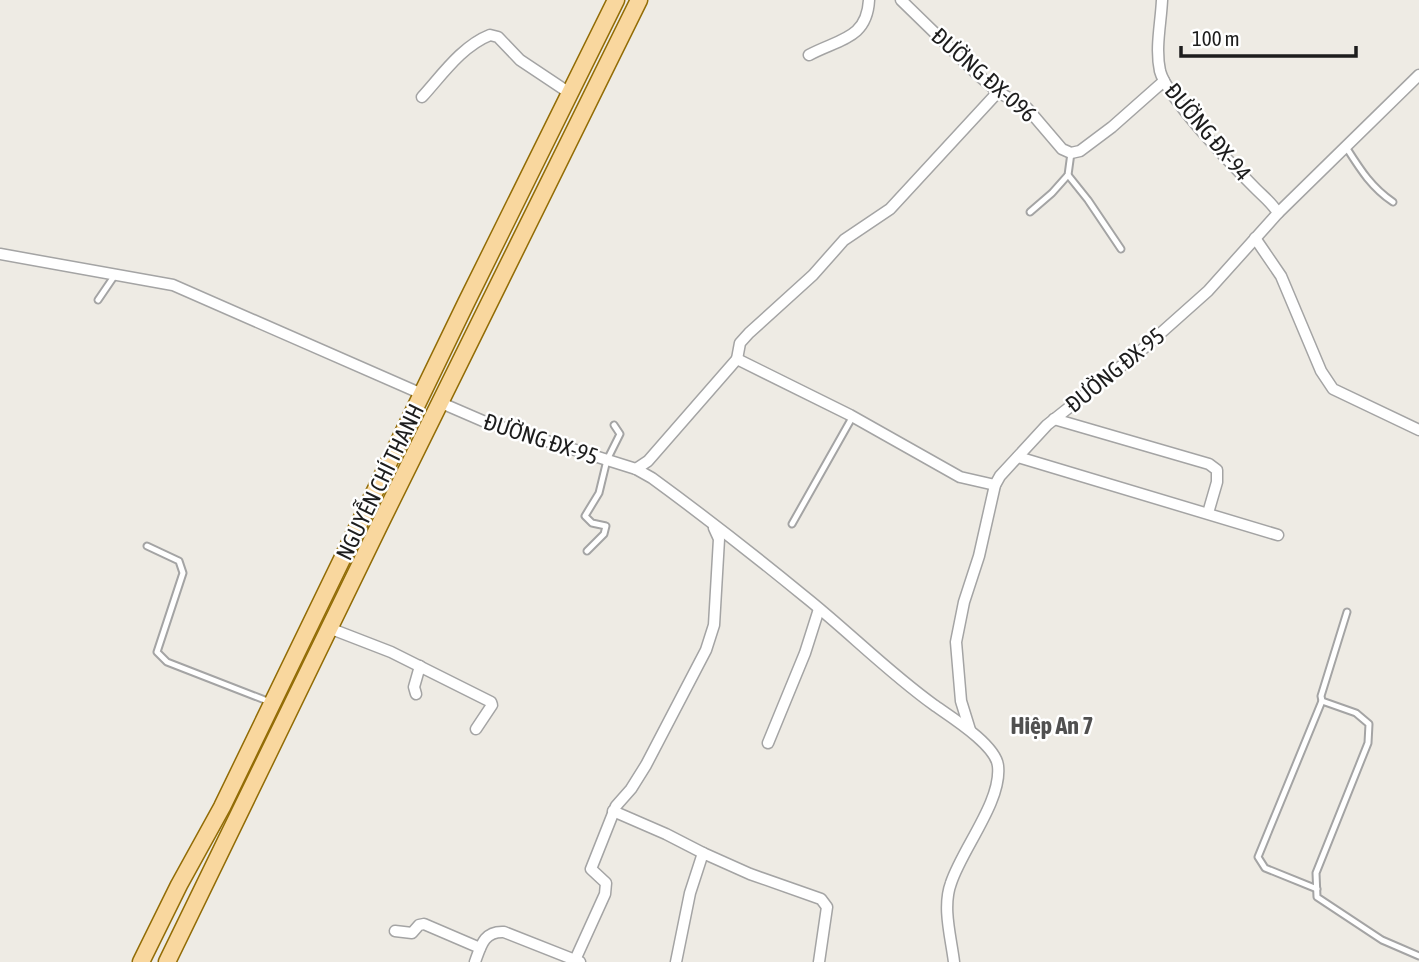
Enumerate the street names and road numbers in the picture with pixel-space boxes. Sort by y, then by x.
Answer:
street label: ĐƯỜNG ĐX-096 [926,23,1042,127]
street label: ĐƯỜNG ĐX-94 [1160,78,1256,186]
street label: ĐƯỜNG ĐX-95 [1061,322,1169,418]
street label: NGUYỄN CHÍ THANH [329,399,429,564]
street label: ĐƯỜNG ĐX-95 [480,408,602,470]

